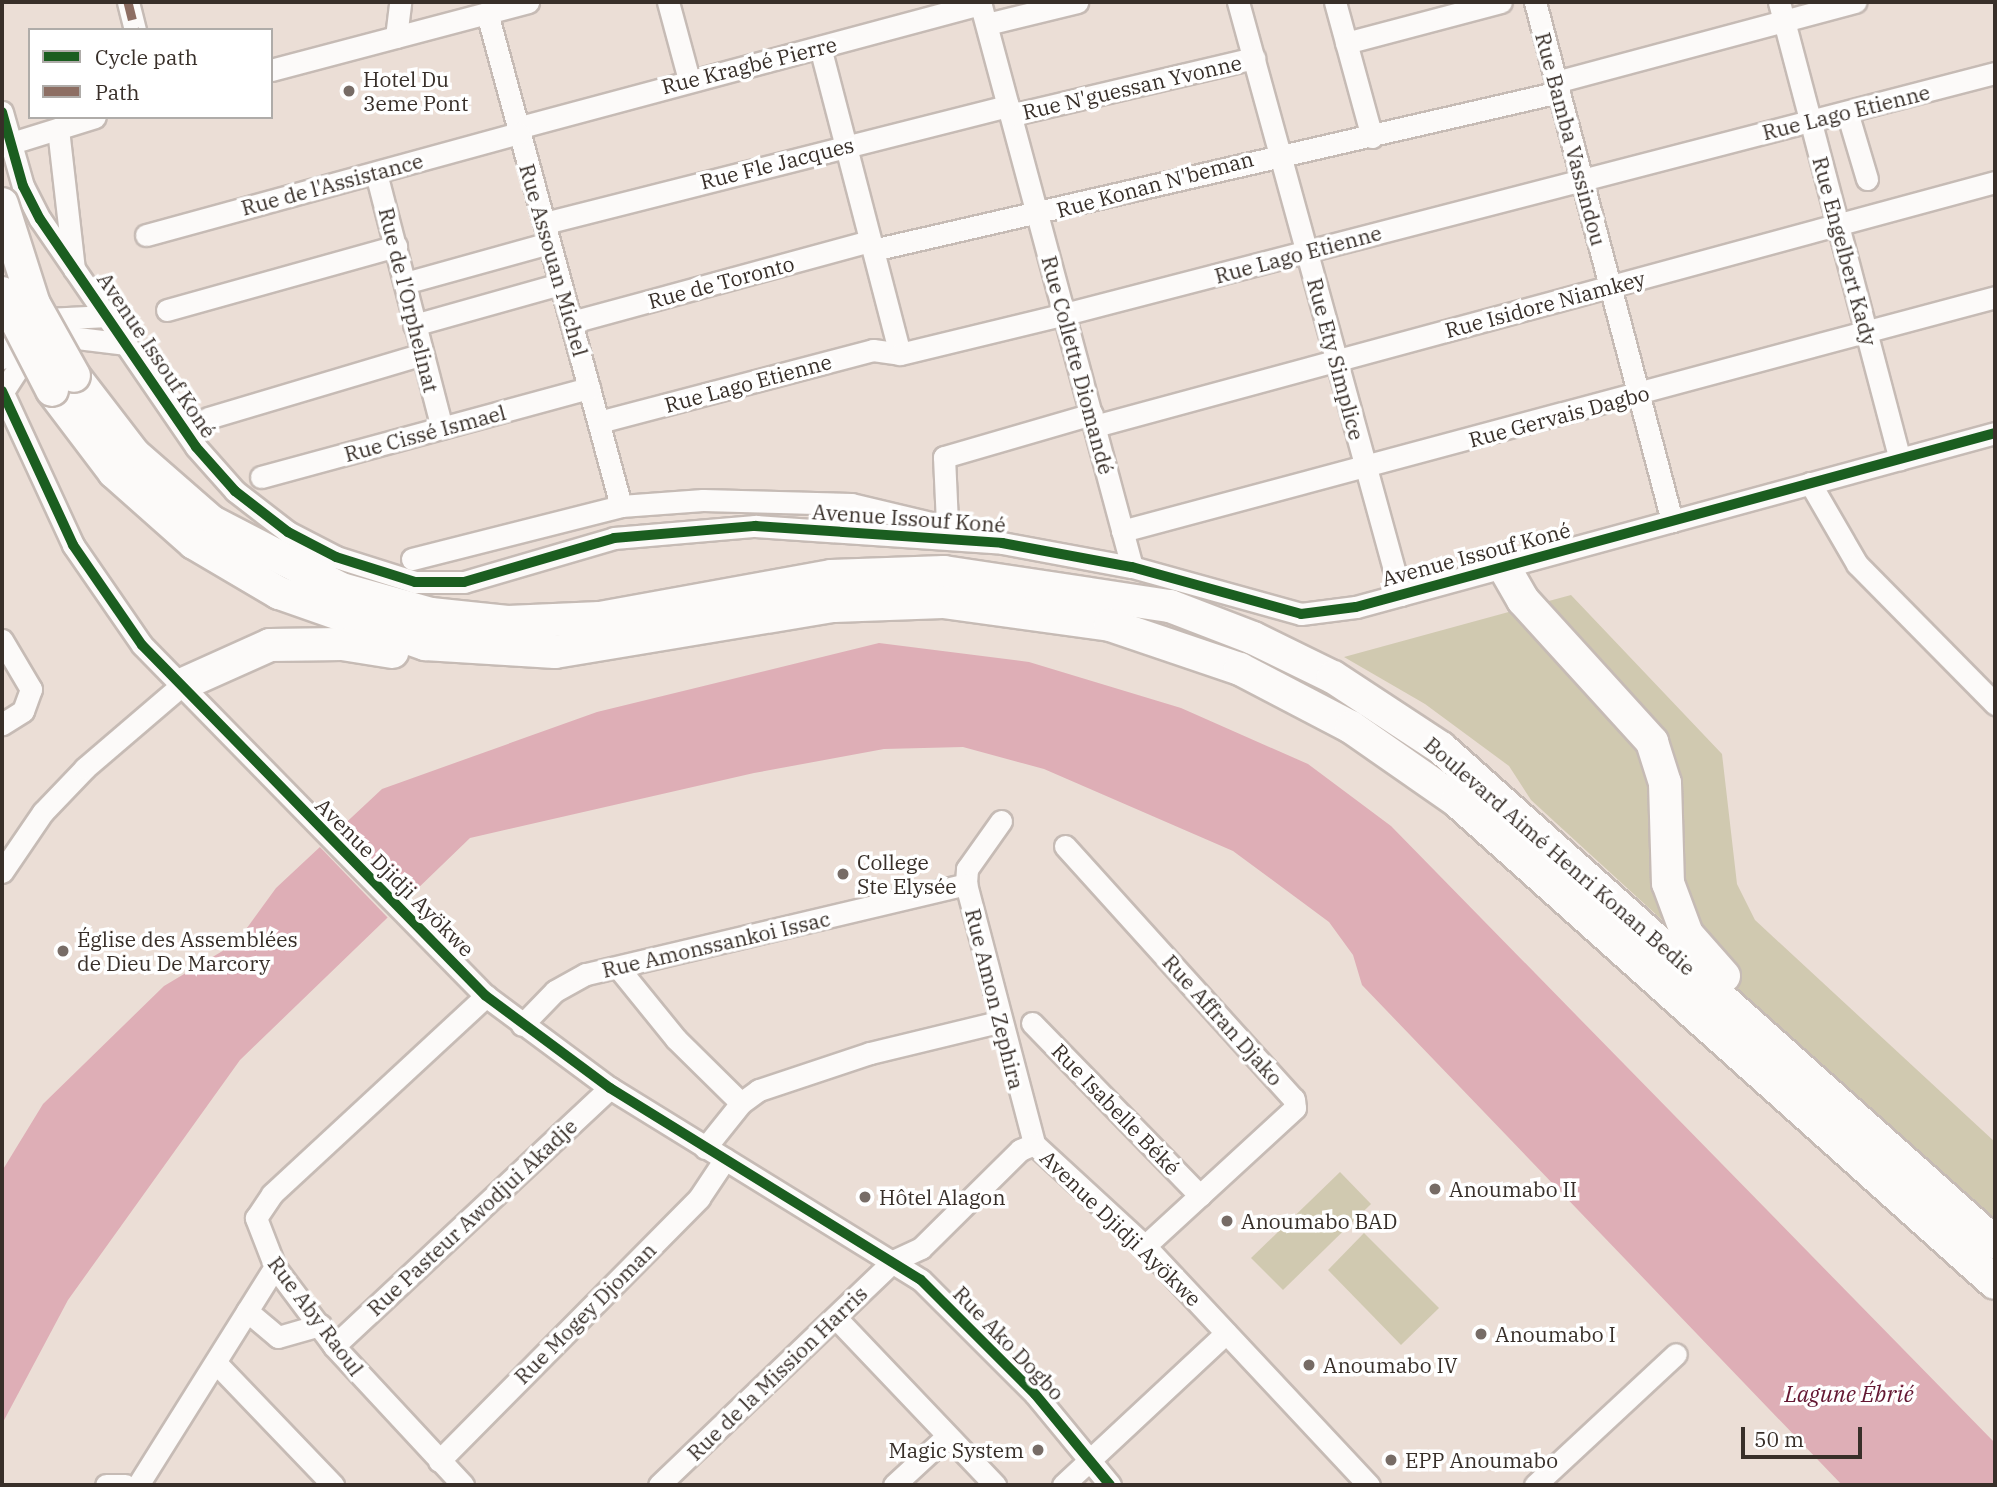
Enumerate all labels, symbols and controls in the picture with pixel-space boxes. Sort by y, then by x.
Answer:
legend [28,28,273,119]
street label: Rue Bamba Vassindou [1530,30,1612,248]
street label: Rue Kragbé Pierre [659,31,839,99]
text: Cycle path [95,43,198,71]
street label: Rue N'guessan Yvonne [1020,50,1244,124]
place label: Hotel Du 3eme Pont [363,66,468,116]
text: Path [95,78,140,106]
street label: Rue Lago Etienne [1760,79,1932,145]
marker: Hotel Du 3eme Pont [341,83,357,99]
street label: Rue Fle Jacques [698,132,856,194]
street label: Rue Konan N'beman [1054,146,1256,222]
street label: Rue de l'Assistance [238,148,426,220]
street label: Rue Engelbert Kady [1808,154,1882,348]
street label: Rue Assouan Michel [514,161,594,359]
street label: Rue de l'Orphelinat [374,205,444,395]
street label: Rue Lago Etienne [1212,220,1384,288]
street label: Rue de Toronto [645,250,797,314]
street label: Rue Collette Diomandé [1037,253,1119,477]
street label: Rue Isidore Niamkey [1442,265,1648,343]
street label: Avenue Issouf Koné [92,268,222,442]
street label: Rue Ety Simplice [1302,275,1370,443]
street label: Rue Lago Etienne [662,349,834,417]
street label: Rue Gervais Dagbo [1466,380,1652,452]
street label: Rue Cissé Ismael [341,399,509,467]
street label: Avenue Issouf Koné [811,499,1007,537]
street label: Avenue Issouf Koné [1379,517,1573,591]
street label: Boulevard Aimé Henri Konan Bedie [1419,732,1701,980]
street label: Avenue Djidji Ayökwe [311,793,479,961]
place label: College Ste Elysée [857,849,956,899]
marker: College Ste Elysée [835,866,851,882]
street label: Rue Amonssankoi Issac [600,905,832,983]
street label: Rue Amon Zephira [960,906,1030,1092]
place label: Église des Assemblées de Dieu De Marcory [77,926,298,976]
marker: Église des Assemblées de Dieu De Marcory [55,943,71,959]
street label: Rue Affran Djako [1158,949,1288,1091]
street label: Rue Isabelle Béké [1047,1038,1185,1180]
street label: Rue Pasteur Awodjui Akadje [362,1113,582,1321]
street label: Avenue Djidji Ayökwe [1035,1145,1207,1311]
place label: Anoumabo II [1449,1176,1577,1202]
marker: Anoumabo II [1427,1181,1443,1197]
place label: Hôtel Alagon [879,1184,1006,1210]
marker: Hôtel Alagon [857,1189,873,1205]
place label: Anoumabo BAD [1241,1208,1397,1234]
marker: Anoumabo BAD [1219,1213,1235,1229]
street label: Rue Mogey Djoman [509,1237,661,1389]
street label: Rue Aby Raoul [263,1251,369,1381]
street label: Rue de la Mission Harris [682,1281,872,1465]
street label: Rue Ako Dogbo [948,1281,1070,1405]
place label: Anoumabo I [1495,1321,1616,1347]
marker: Anoumabo I [1473,1326,1489,1342]
place label: Anoumabo IV [1323,1352,1458,1378]
marker: Anoumabo IV [1301,1357,1317,1373]
water label: Lagune Ébrié [1784,1379,1914,1407]
scale bar [1745,1414,1866,1458]
text: 50 m [1754,1425,1804,1453]
place label: Magic System [888,1437,1024,1463]
marker: Magic System [1030,1442,1046,1458]
place label: EPP Anoumabo [1405,1447,1558,1473]
marker: EPP Anoumabo [1383,1452,1399,1468]

